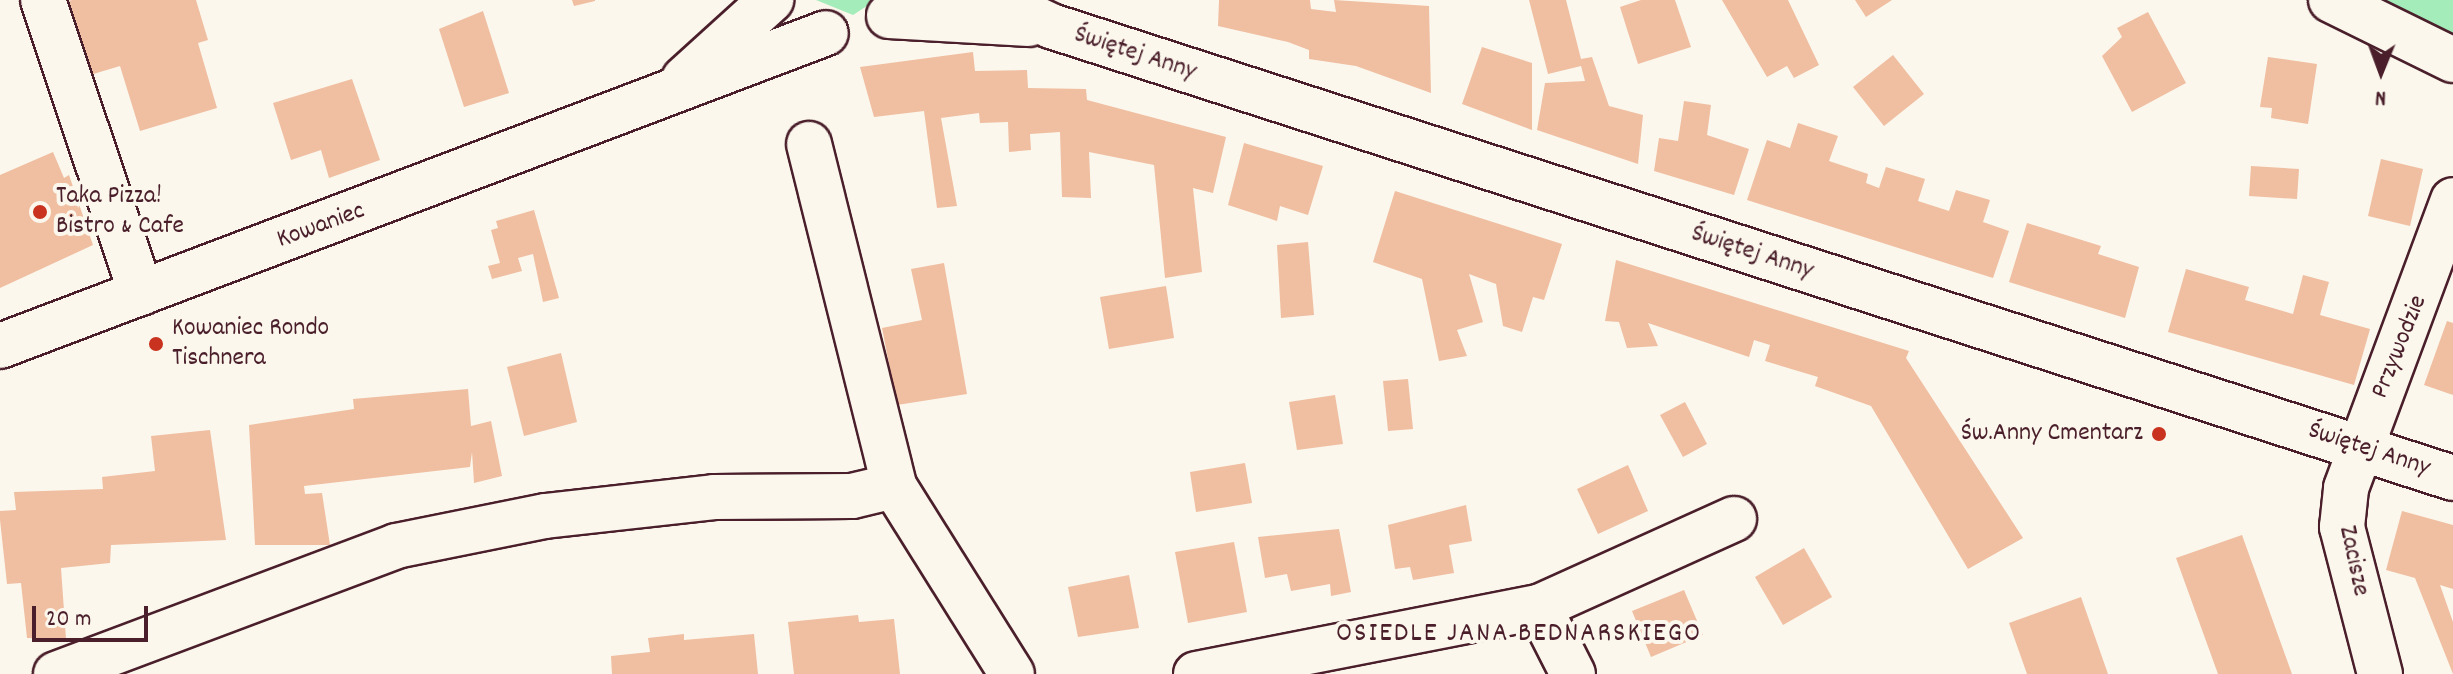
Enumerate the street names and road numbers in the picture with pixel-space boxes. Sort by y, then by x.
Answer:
street label: Świętej Anny [1070,20,1200,88]
street label: Kowaniec [273,196,369,256]
street label: Świętej Anny [1687,219,1817,287]
street label: Przywodzie [2365,291,2435,403]
street label: Świętej Anny [2304,416,2434,484]
street label: Zacisze [2330,523,2376,599]

